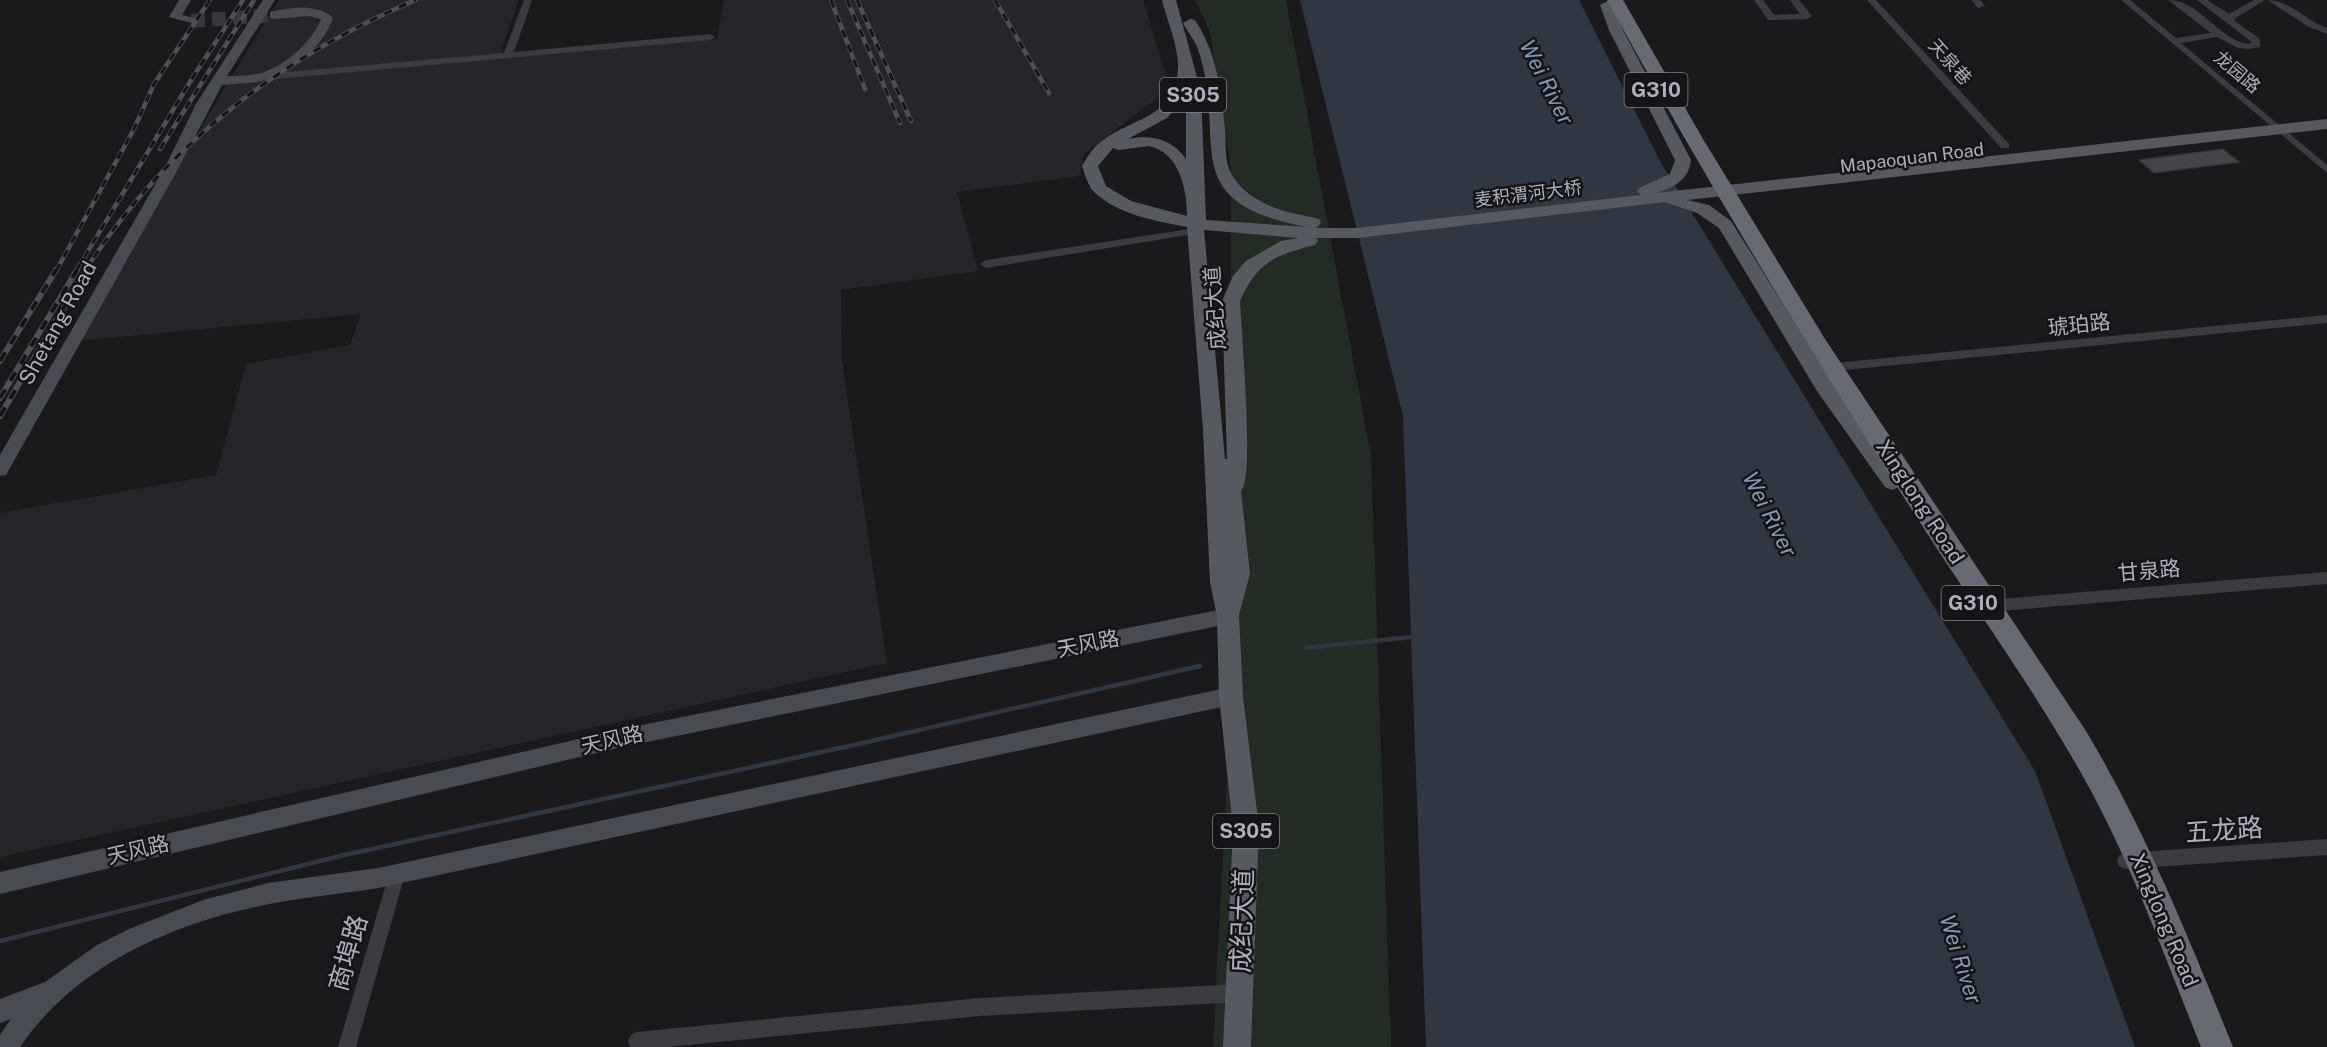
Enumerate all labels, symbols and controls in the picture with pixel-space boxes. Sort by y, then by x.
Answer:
water label: Wei River [1515,35,1580,129]
street label: 天泉巷 [1925,35,1976,89]
street label: 龙园路 [2210,46,2265,97]
road number: G310 [1624,73,1688,107]
road number: S305 [1160,78,1226,112]
street label: Mapaoquan Road [1839,138,1985,177]
street label: 麦积渭河大桥 [1473,177,1583,211]
street label: Shetang Road [13,257,102,389]
street label: 成纪大道 [1199,265,1230,351]
street label: 琥珀路 [2046,309,2112,340]
street label: Xinglong Road [1871,435,1970,568]
water label: Wei River [1738,467,1803,561]
street label: 甘泉路 [2116,555,2181,586]
road number: G310 [1942,586,2004,620]
street label: 天风路 [1055,625,1121,662]
street label: 天风路 [578,720,645,759]
street label: 五龙路 [2184,811,2264,848]
road number: S305 [1213,814,1279,848]
street label: 天风路 [104,830,171,869]
street label: Xinglong Road [2125,849,2204,990]
street label: 成纪大道 [1224,868,1259,973]
street label: 商埠路 [322,911,373,995]
water label: Wei River [1934,911,1988,1007]

